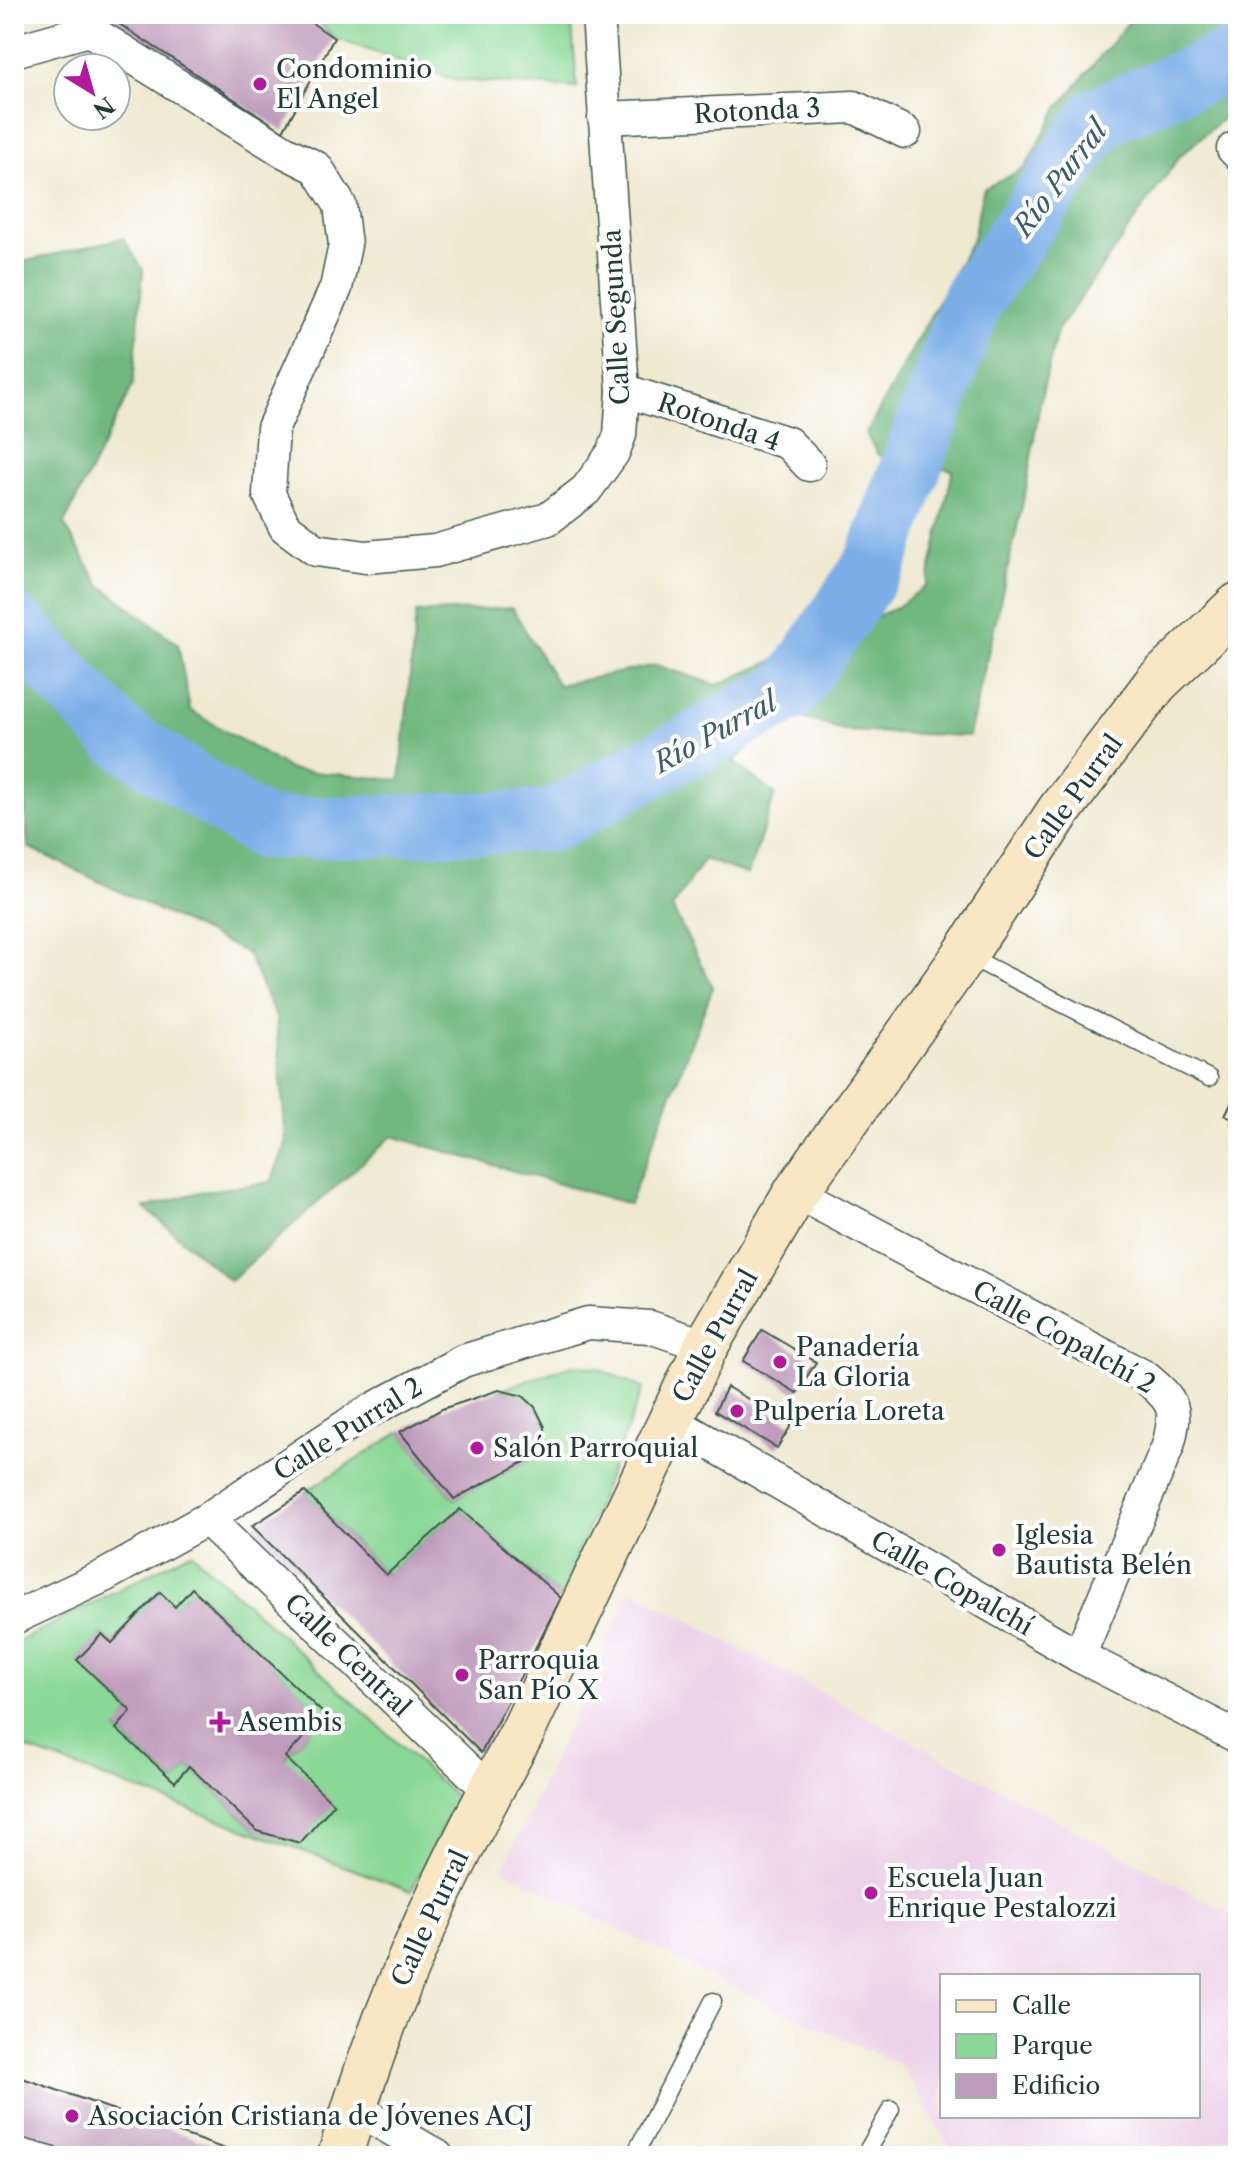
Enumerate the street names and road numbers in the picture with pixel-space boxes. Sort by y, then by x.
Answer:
street label: Rotonda 3 [693,92,821,130]
street label: Calle Segunda [595,228,637,406]
street label: Rotonda 4 [654,386,784,458]
street label: Calle Purral [1017,728,1129,866]
street label: Calle Purral [665,1264,765,1408]
street label: Calle Copalchí 2 [967,1274,1161,1400]
street label: Calle Purral 2 [268,1371,428,1487]
street label: Calle Copalchí [865,1524,1039,1642]
street label: Calle Central [278,1587,418,1723]
street label: Calle Purral [384,1844,476,1991]

